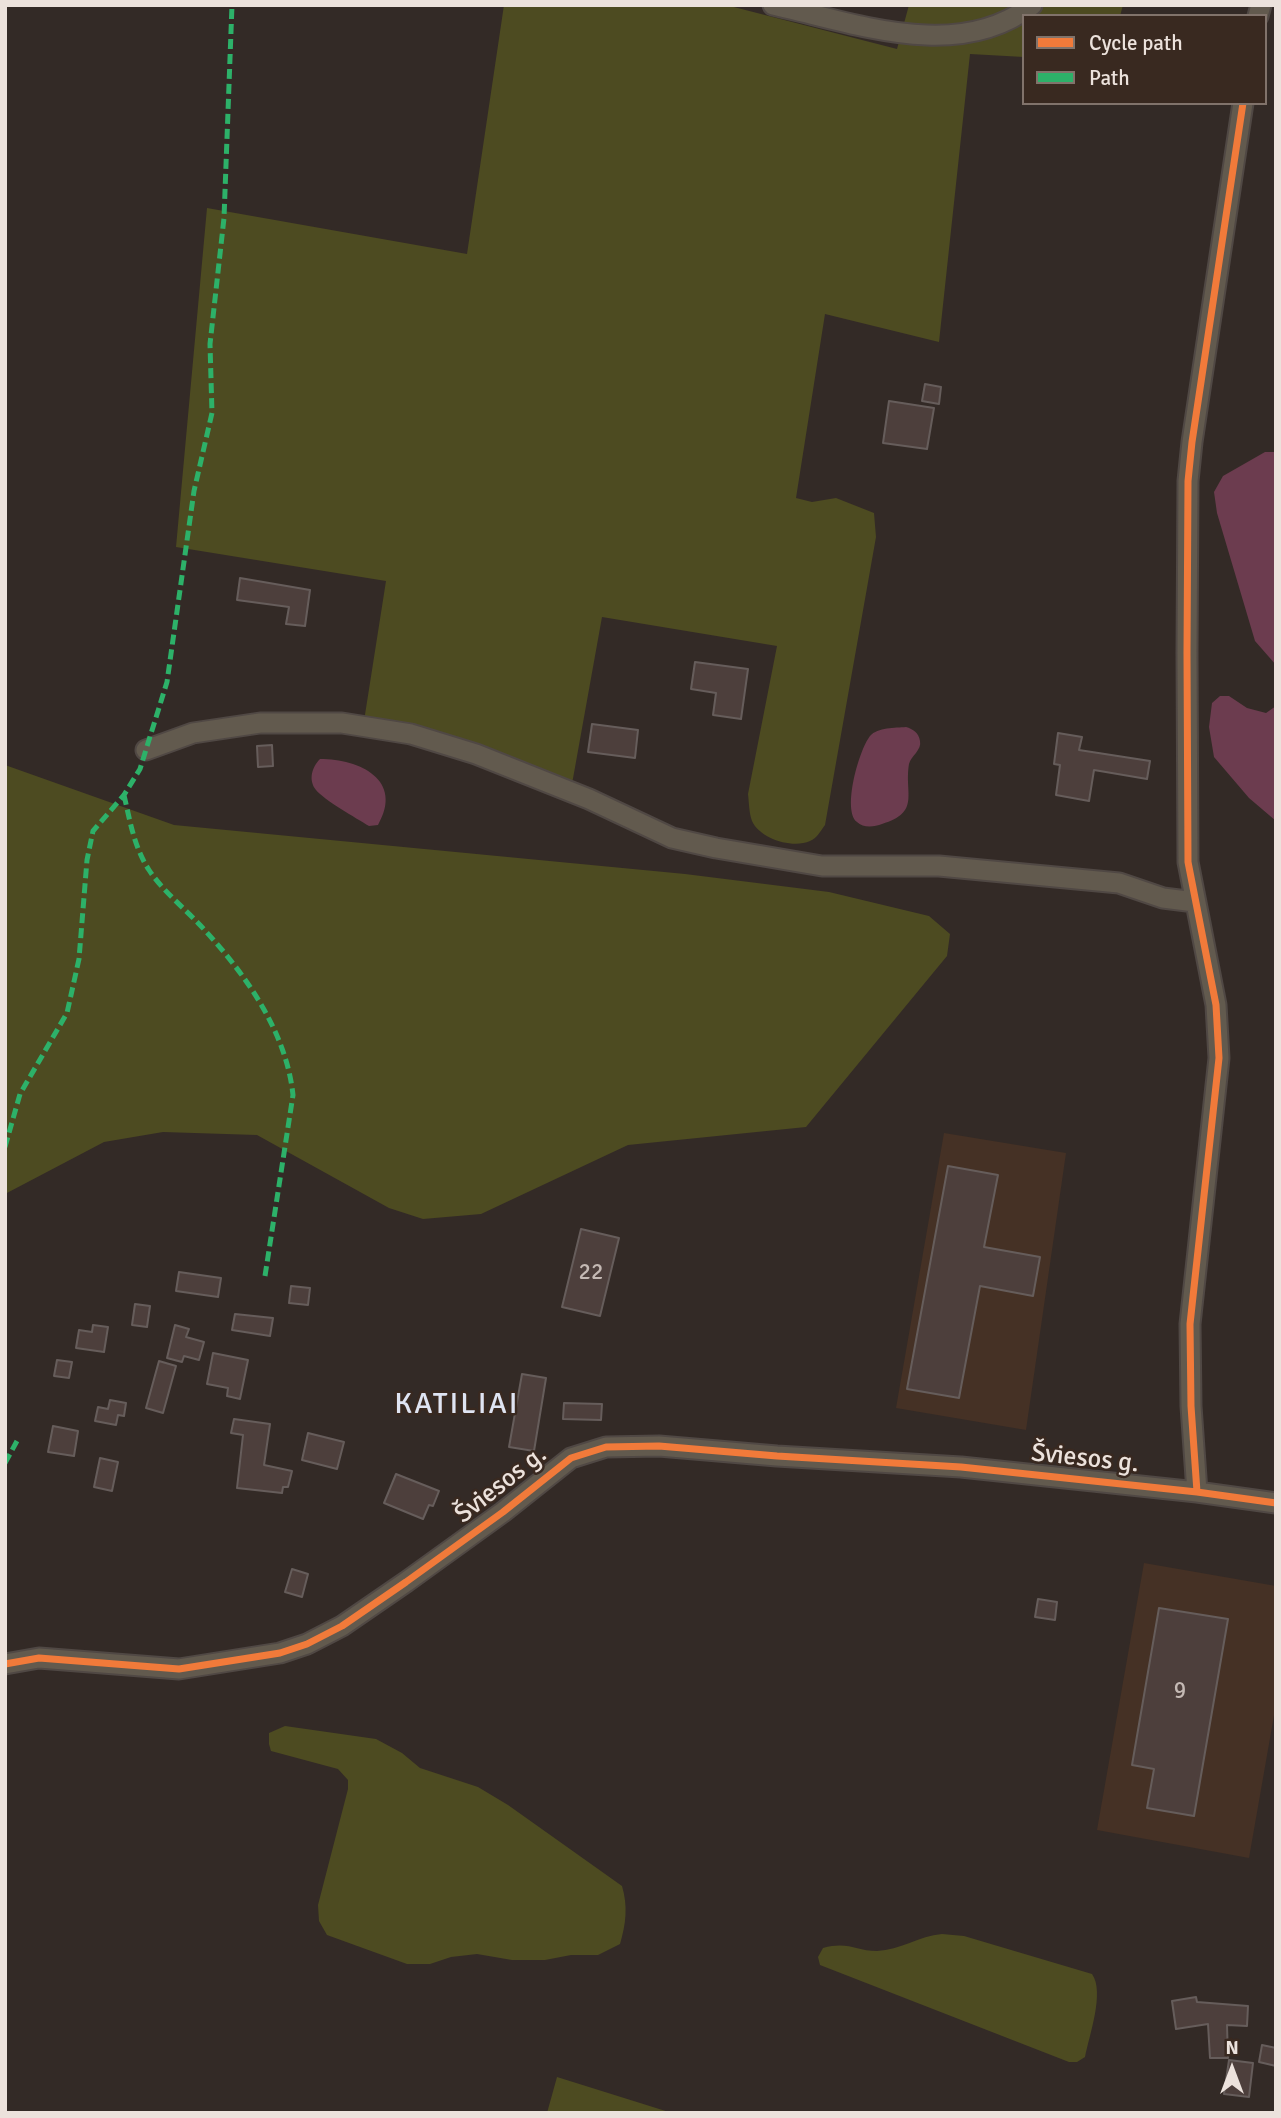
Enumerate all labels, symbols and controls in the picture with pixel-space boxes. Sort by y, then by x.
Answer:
legend [1022,14,1267,105]
text: Cycle path [1089,30,1183,56]
text: Path [1089,65,1130,91]
house number: 22 [579,1259,603,1287]
district label: KATILIAI [395,1387,519,1423]
street label: Šviesos g. [1030,1438,1140,1480]
street label: Šviesos g. [449,1439,553,1531]
house number: 9 [1174,1678,1186,1706]
north arrow [1197,2034,1267,2104]
text: N [1225,2036,1239,2060]

